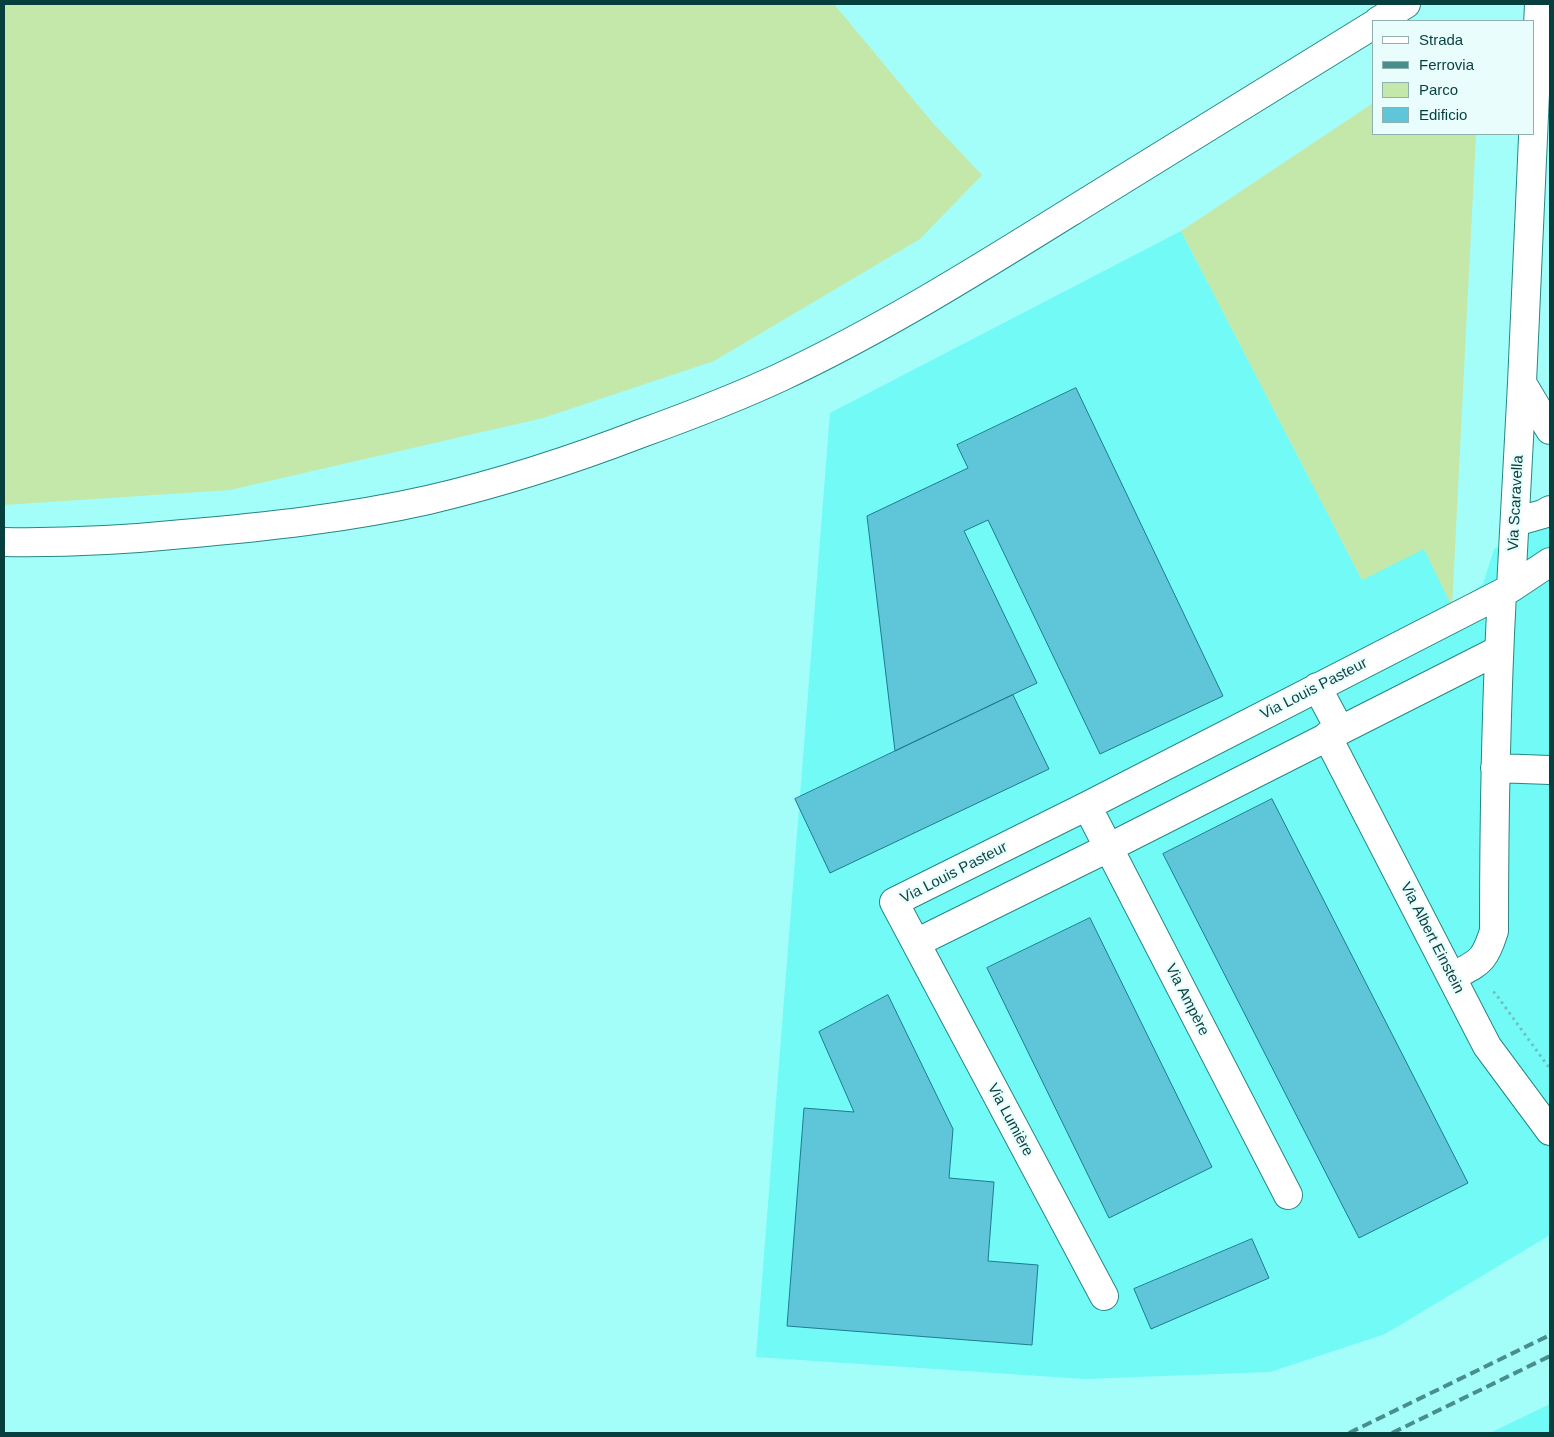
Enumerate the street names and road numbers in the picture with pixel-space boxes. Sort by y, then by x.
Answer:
street label: Via Scaravella [1505,455,1527,551]
street label: Via Louis Pasteur [1258,654,1370,724]
street label: Via Louis Pasteur [898,838,1010,908]
street label: Via Albert Einstein [1396,879,1468,997]
street label: Via Ampère [1161,961,1213,1039]
street label: Via Lumière [983,1081,1037,1159]

